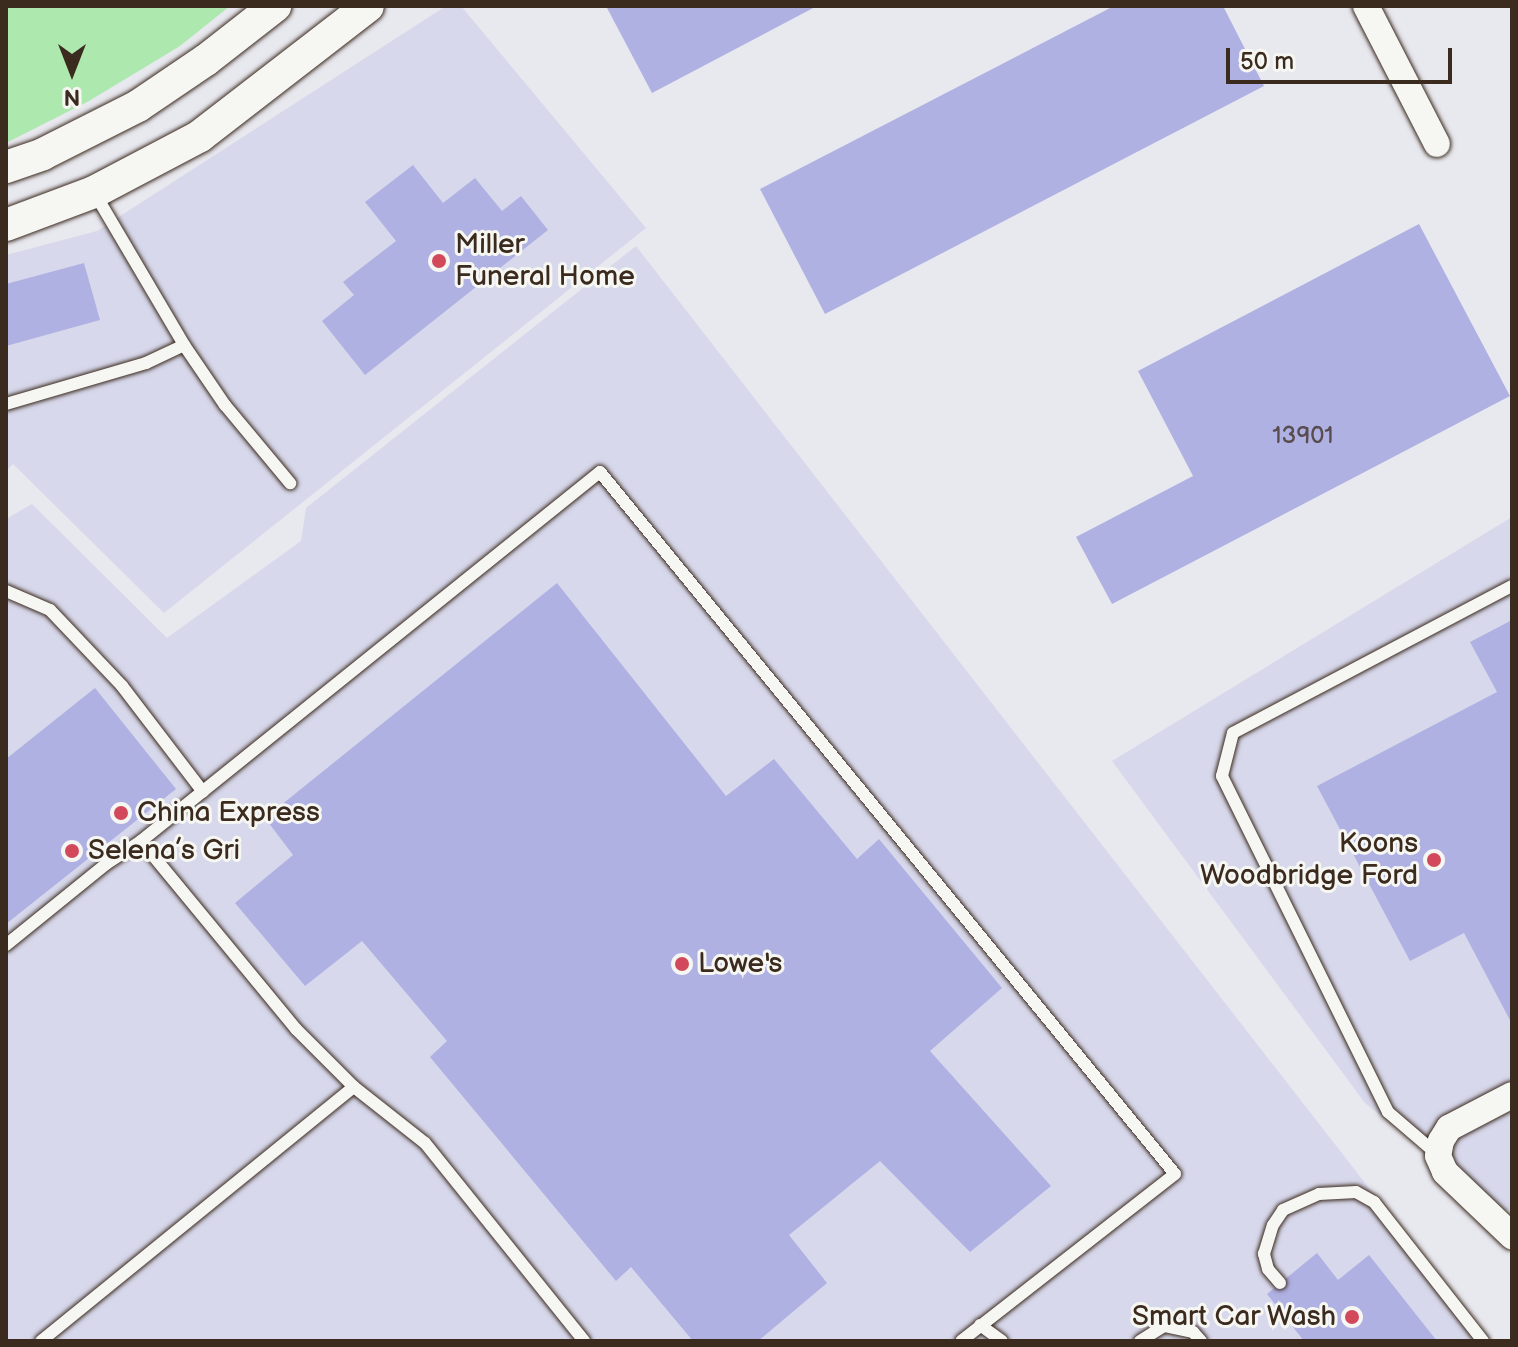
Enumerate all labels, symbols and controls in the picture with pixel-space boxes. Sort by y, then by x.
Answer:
north arrow [32,32,112,112]
scale bar [1230,32,1456,82]
text: 50 m [1240,47,1294,76]
text: N [64,83,80,110]
place label: Miller Funeral Home [455,228,635,294]
marker: Miller Funeral Home [430,252,448,270]
house number: 13901 [1272,422,1334,450]
place label: China Express [137,796,320,830]
marker: China Express [112,804,130,822]
place label: Koons Woodbridge Ford [1200,827,1418,893]
place label: Selena’s Gri [88,834,240,868]
marker: Selena’s Gri [63,842,81,860]
marker: Koons Woodbridge Ford [1425,851,1443,869]
place label: Lowe's [698,947,782,981]
marker: Lowe's [673,955,691,973]
place label: Smart Car Wash [1131,1300,1336,1334]
marker: Smart Car Wash [1343,1308,1361,1326]

